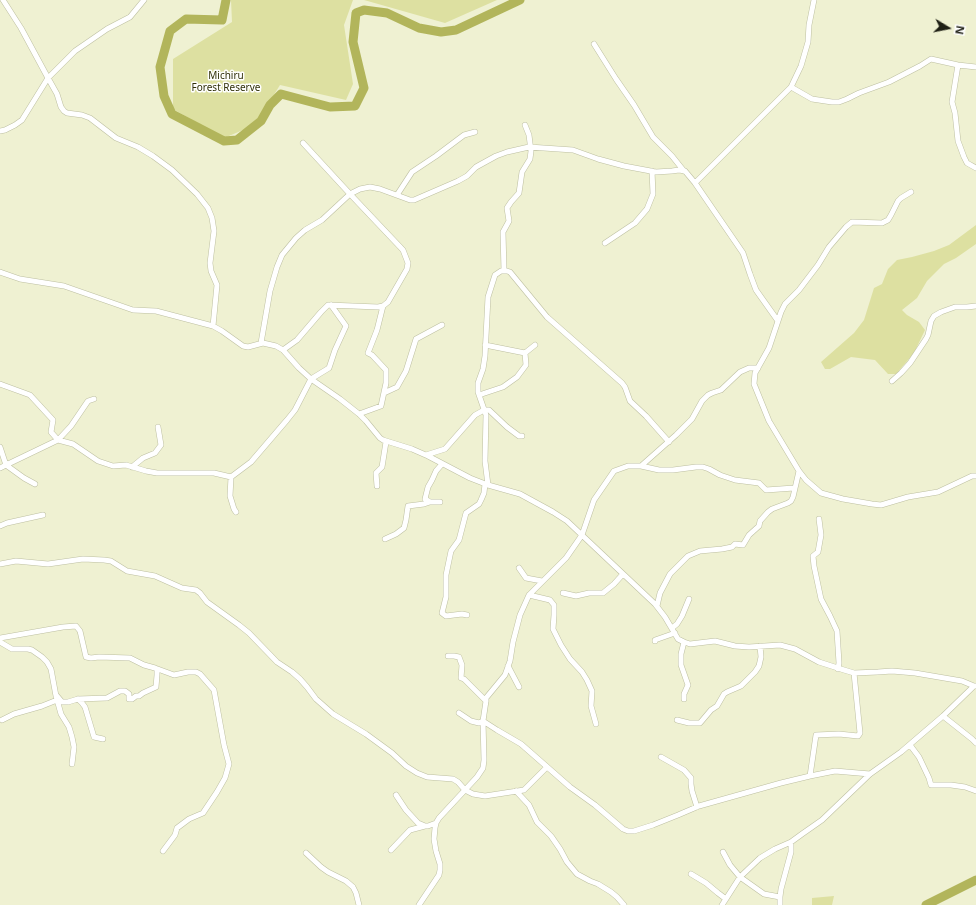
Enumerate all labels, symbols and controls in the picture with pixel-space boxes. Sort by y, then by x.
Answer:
north arrow [928,8,968,48]
text: N [952,24,968,36]
park label: Michiru Forest Reserve [192,70,260,94]

